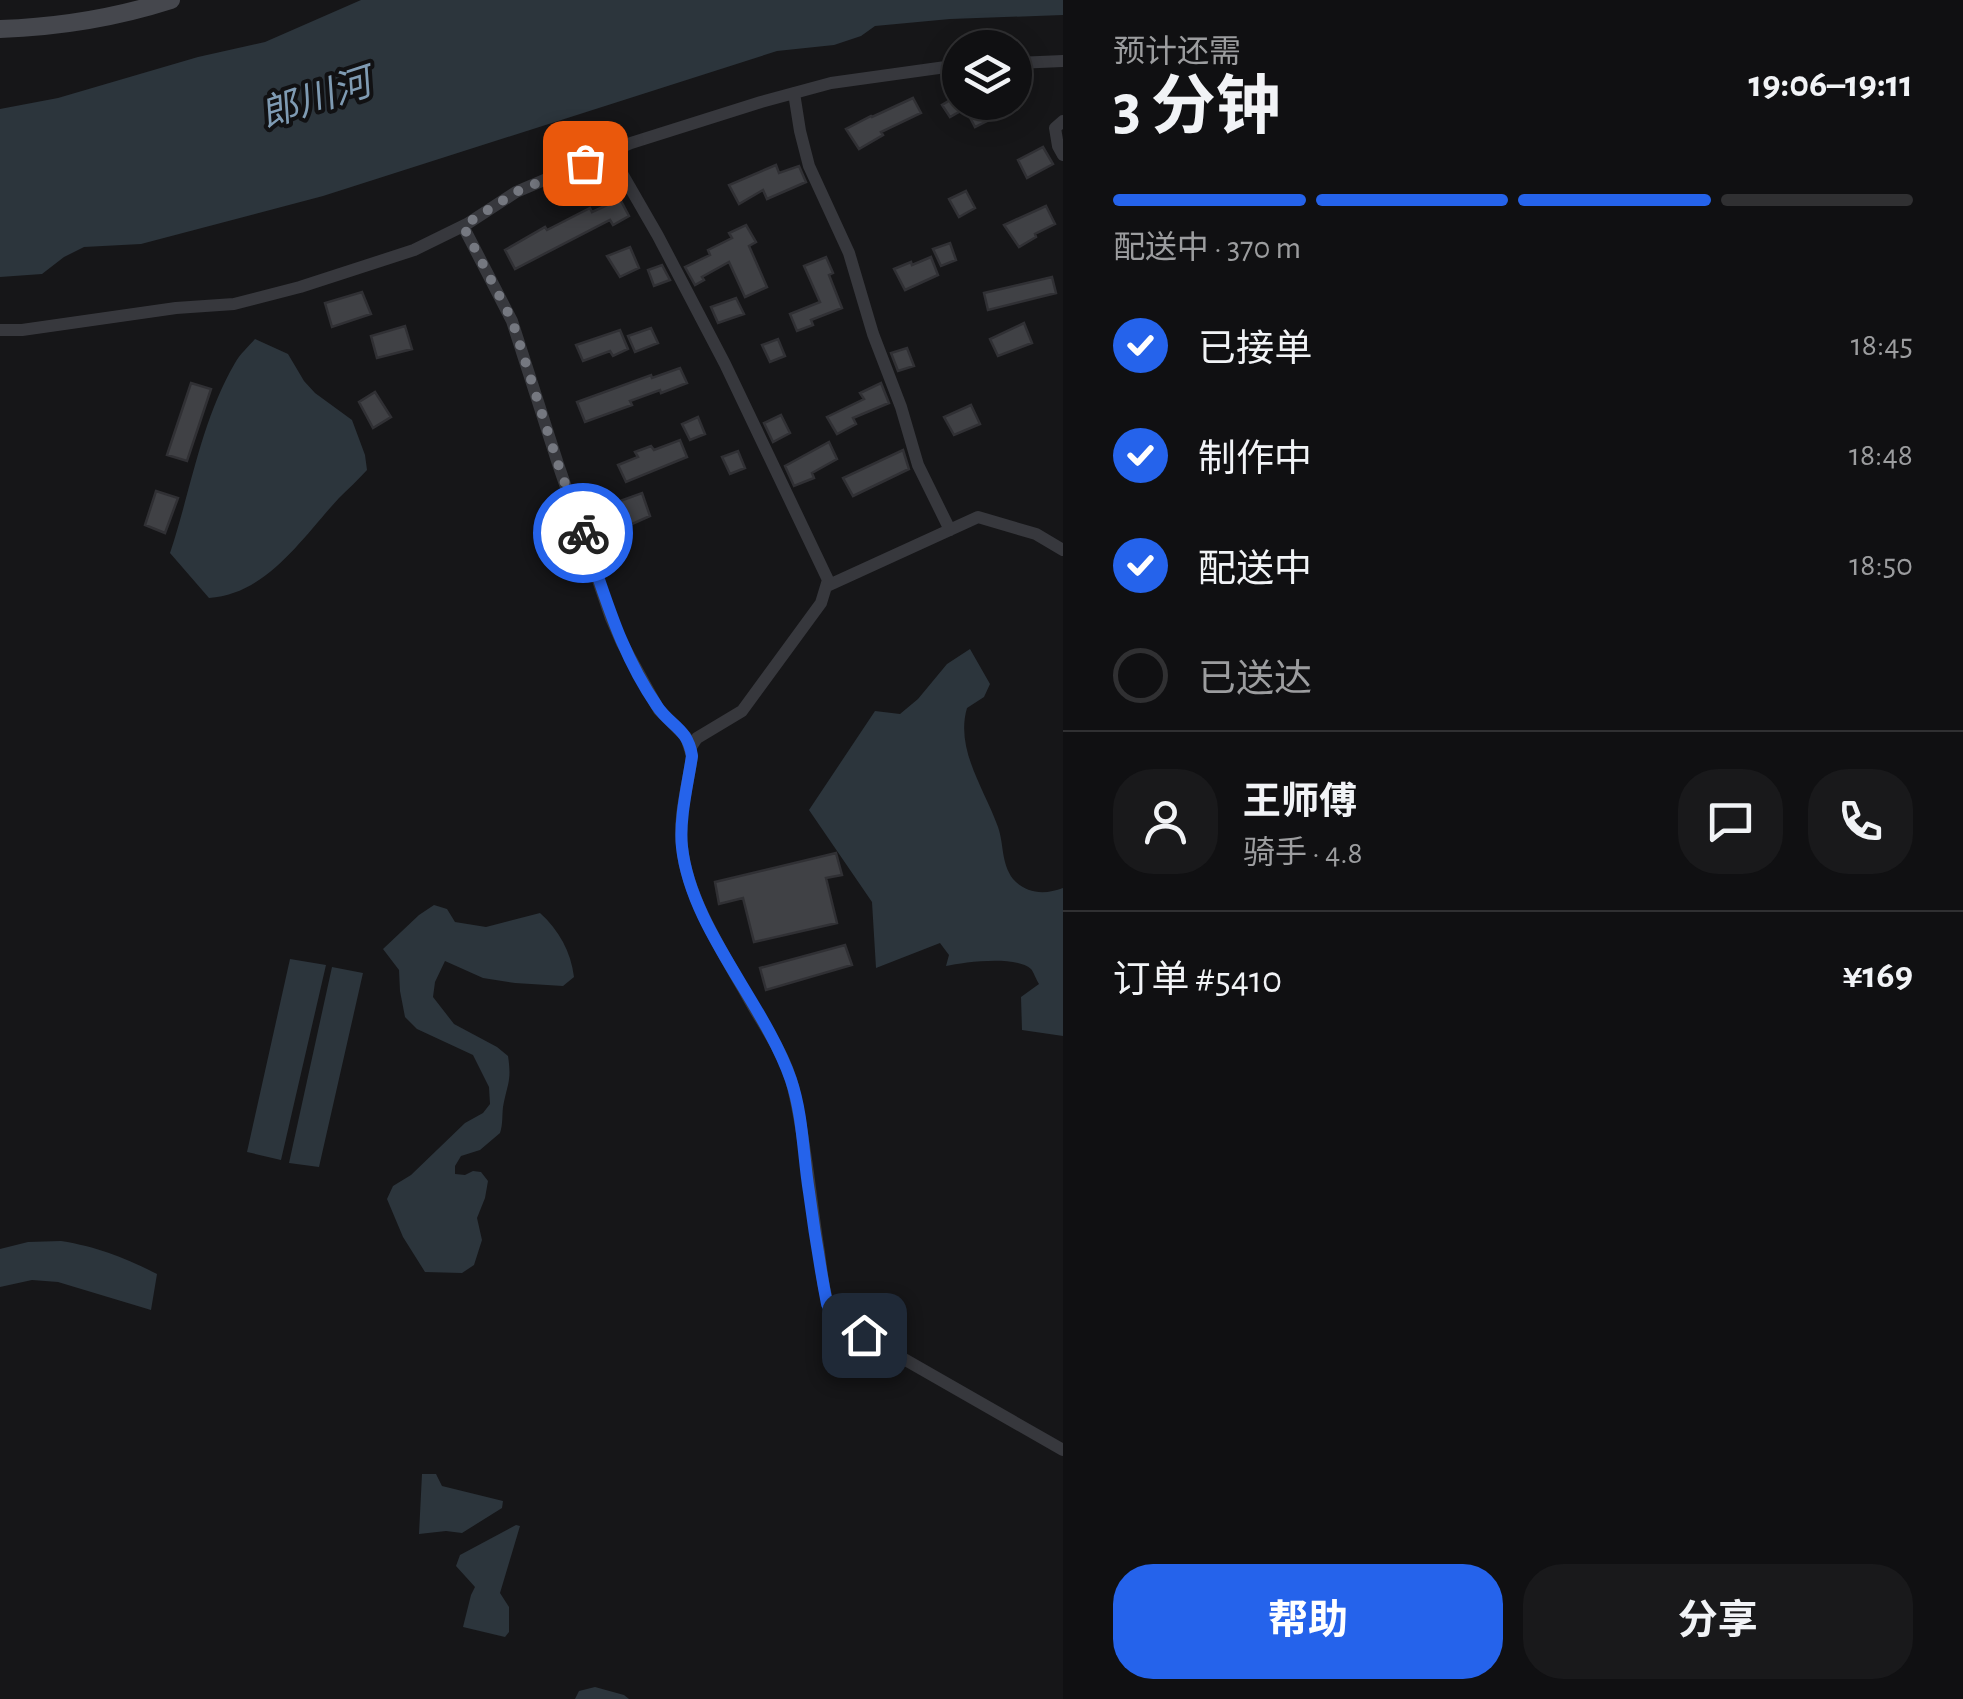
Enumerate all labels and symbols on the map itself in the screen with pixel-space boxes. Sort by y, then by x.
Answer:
water label: 郎川河 [255,60,383,136]
pin [543,121,628,206]
courier [533,483,633,583]
pin [822,1293,907,1378]

